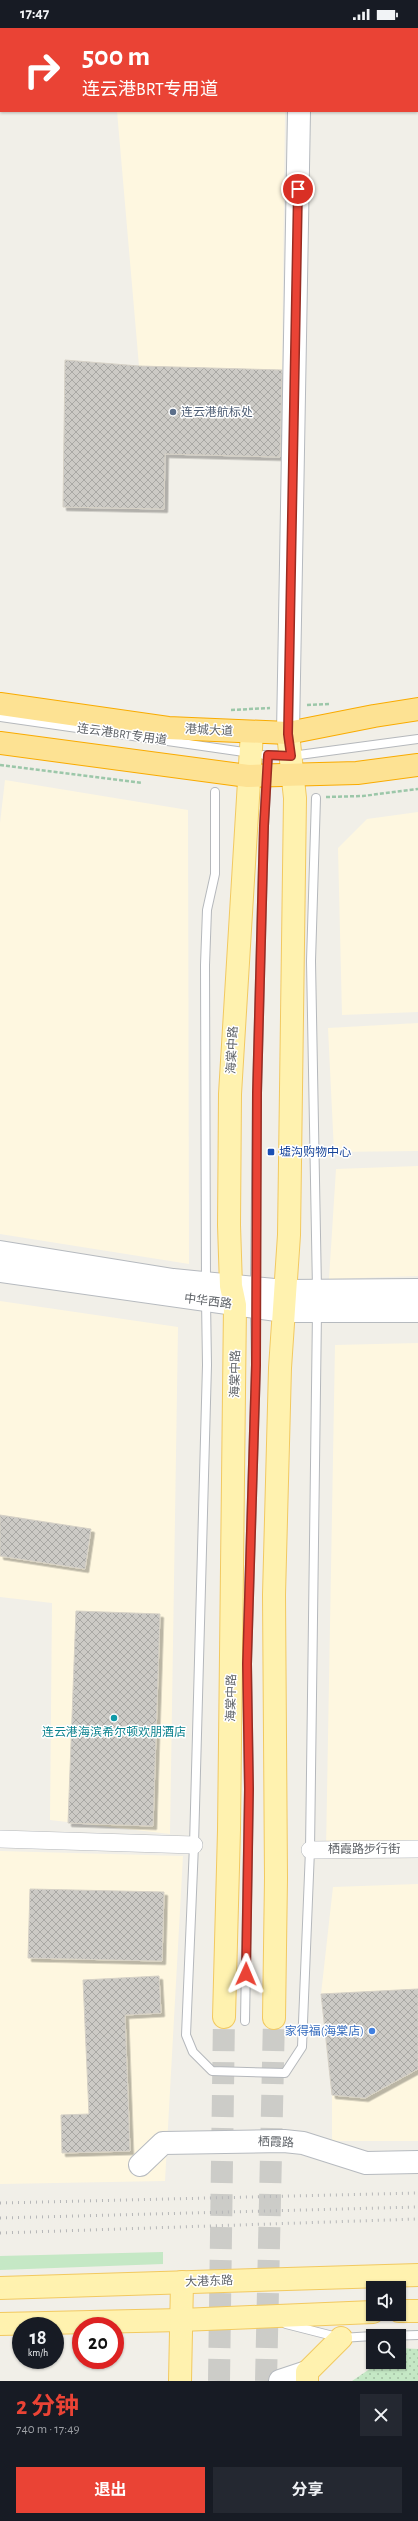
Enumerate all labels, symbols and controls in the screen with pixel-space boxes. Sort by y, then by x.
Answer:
text: 17:47 [20,6,49,21]
text: 500 m [82,43,150,71]
icon: right [16,44,68,96]
text: 连云港BRT专用道 [82,81,218,99]
pin [281,172,315,206]
icon: arrive [287,178,309,200]
place label: 连云港航标处 [181,405,253,418]
marker: 连云港航标处 [168,407,178,417]
street label: 连云港BRT专用道 [76,721,168,746]
street label: 港城大道 [185,722,233,737]
street label: 海棠中路 [224,1026,239,1074]
place label: 墟沟购物中心 [279,1145,351,1158]
marker: 墟沟购物中心 [266,1147,276,1157]
street label: 中华西路 [183,1291,233,1310]
street label: 海棠中路 [228,1350,241,1398]
street label: 海棠中路 [224,1674,237,1722]
marker: 连云港海滨希尔顿欢朋酒店 [109,1713,119,1723]
place label: 连云港海滨希尔顿欢朋酒店 [42,1725,186,1738]
street label: 栖霞路步行街 [328,1842,400,1855]
position arrow [225,1953,267,1995]
place label: 家得福(海棠店) [285,2024,364,2037]
marker: 家得福(海棠店) [367,2026,377,2036]
street label: 栖霞路 [258,2134,294,2149]
street label: 大港东路 [185,2273,233,2288]
map controls [366,2281,406,2369]
button: sound [366,2281,406,2321]
speed limit sign: 20 [72,2317,124,2369]
text: 18 [29,2328,47,2348]
button: search [366,2329,406,2369]
text: km/h [28,2348,48,2358]
button: close [360,2394,402,2436]
text: 2 分钟 [16,2395,79,2419]
text: 740 m · 17:49 [16,2423,80,2436]
button: 退出 [16,2467,205,2513]
button: 分享 [213,2467,402,2513]

